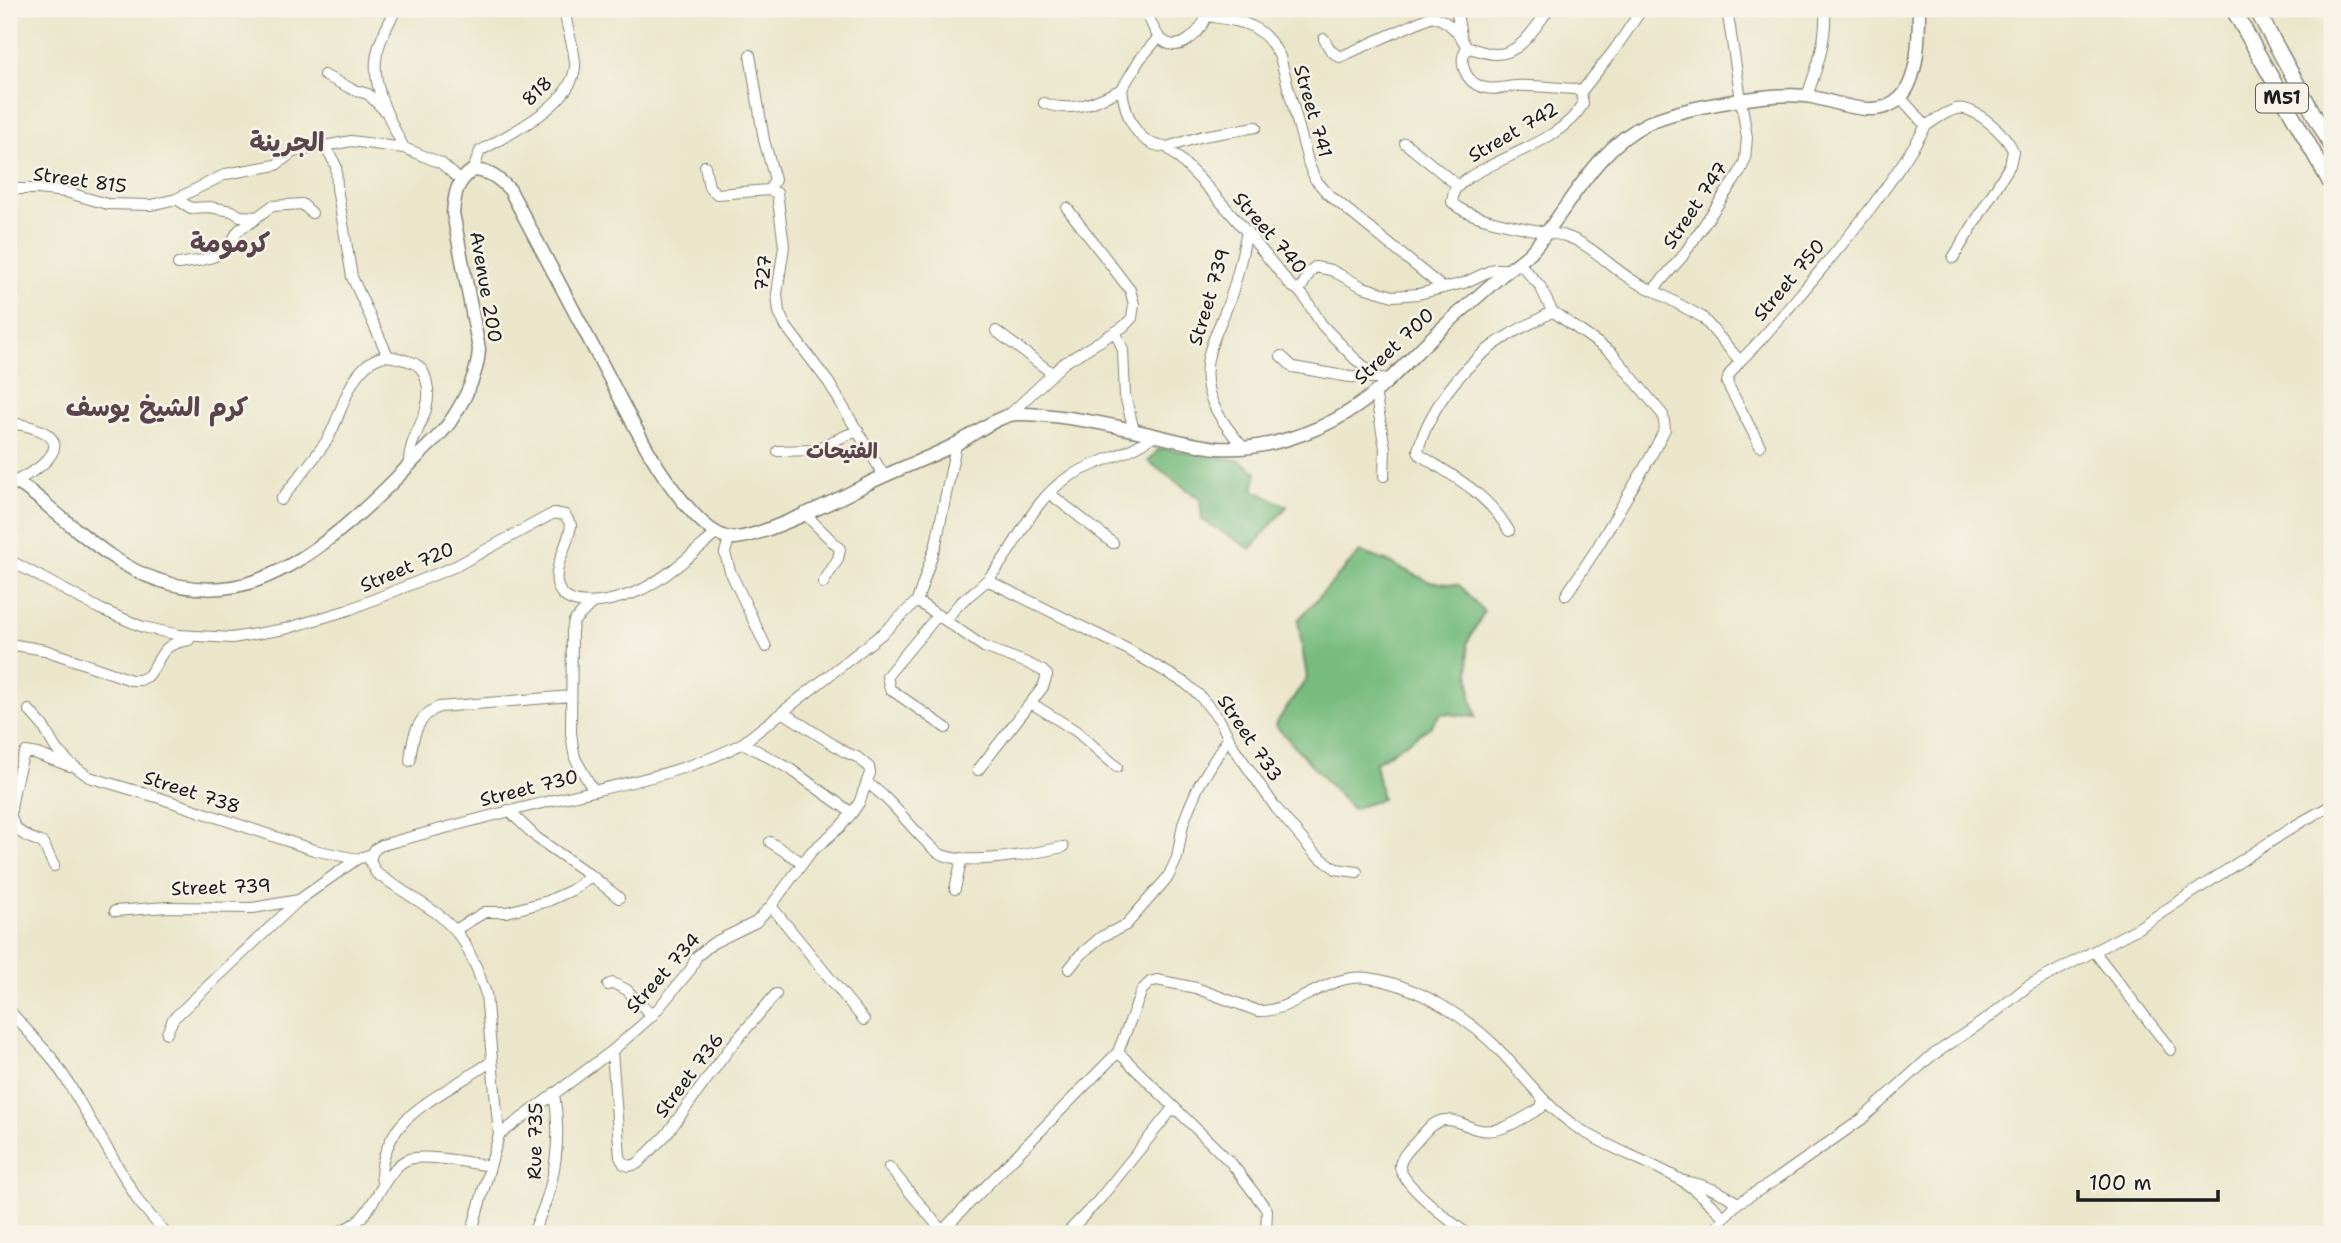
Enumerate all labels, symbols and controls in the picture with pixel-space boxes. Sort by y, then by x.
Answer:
street label: Street 741 [1288,62,1338,160]
street label: 818 [516,70,558,112]
road number: M51 [2256,84,2308,113]
street label: Street 742 [1463,96,1563,168]
district label: الجرينة [250,124,324,159]
street label: Street 747 [1657,157,1733,253]
street label: Street 815 [32,161,128,199]
street label: Street 740 [1227,187,1313,279]
district label: كرمومة [190,225,271,260]
street label: Avenue 200 [464,229,508,345]
street label: Street 750 [1747,234,1831,326]
street label: Street 739 [1182,246,1236,348]
street label: 727 [748,253,778,293]
street label: Street 700 [1348,302,1440,390]
district label: كرم الشيخ يوسف [66,389,249,427]
district label: الفتيحات [806,437,878,465]
street label: Street 720 [356,536,458,598]
street label: Street 733 [1212,690,1288,786]
street label: Street 730 [477,764,581,812]
street label: Street 738 [140,765,244,819]
street label: Street 739 [171,873,271,901]
street label: Street 734 [620,927,706,1019]
street label: Street 736 [649,1027,729,1123]
street label: Rue 735 [522,1102,548,1180]
scale bar [2078,1159,2218,1203]
text: 100 m [2089,1169,2152,1197]

